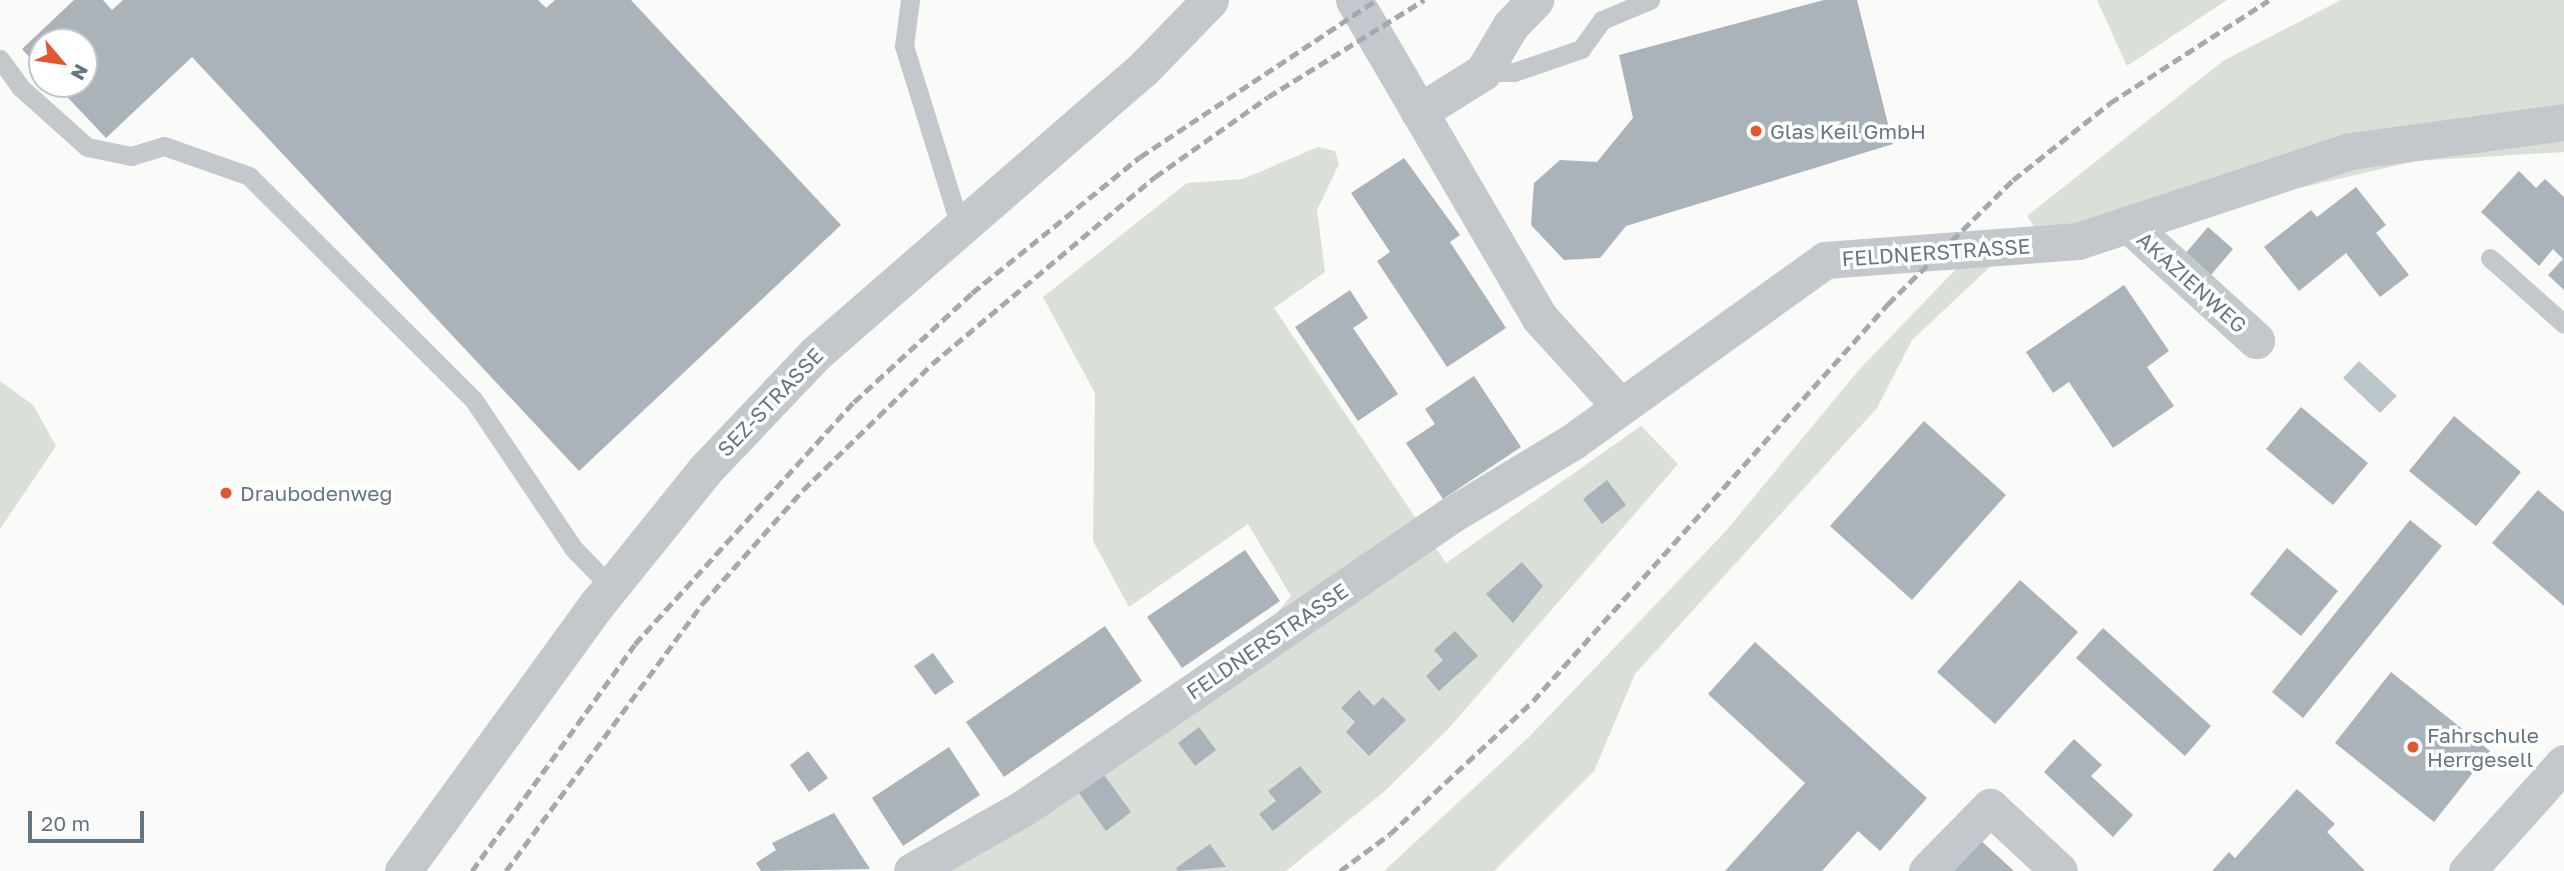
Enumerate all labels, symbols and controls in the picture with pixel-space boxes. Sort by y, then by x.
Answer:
north arrow [28,28,98,98]
text: N [66,61,94,84]
place label: Glas Keil GmbH [1770,118,1926,144]
marker: Glas Keil GmbH [1748,123,1764,139]
street label: AKAZIENWEG [2132,226,2252,338]
street label: FELDNERSTRASSE [1841,233,2031,271]
street label: SEZ-STRASSE [712,343,828,461]
place label: Draubodenweg [240,480,392,506]
marker: Draubodenweg [218,485,234,501]
street label: FELDNERSTRASSE [1182,578,1352,704]
place label: Fahrschule Herrgesell [2427,722,2539,772]
marker: Fahrschule Herrgesell [2405,739,2421,755]
scale bar [32,798,147,842]
text: 20 m [41,810,90,836]

